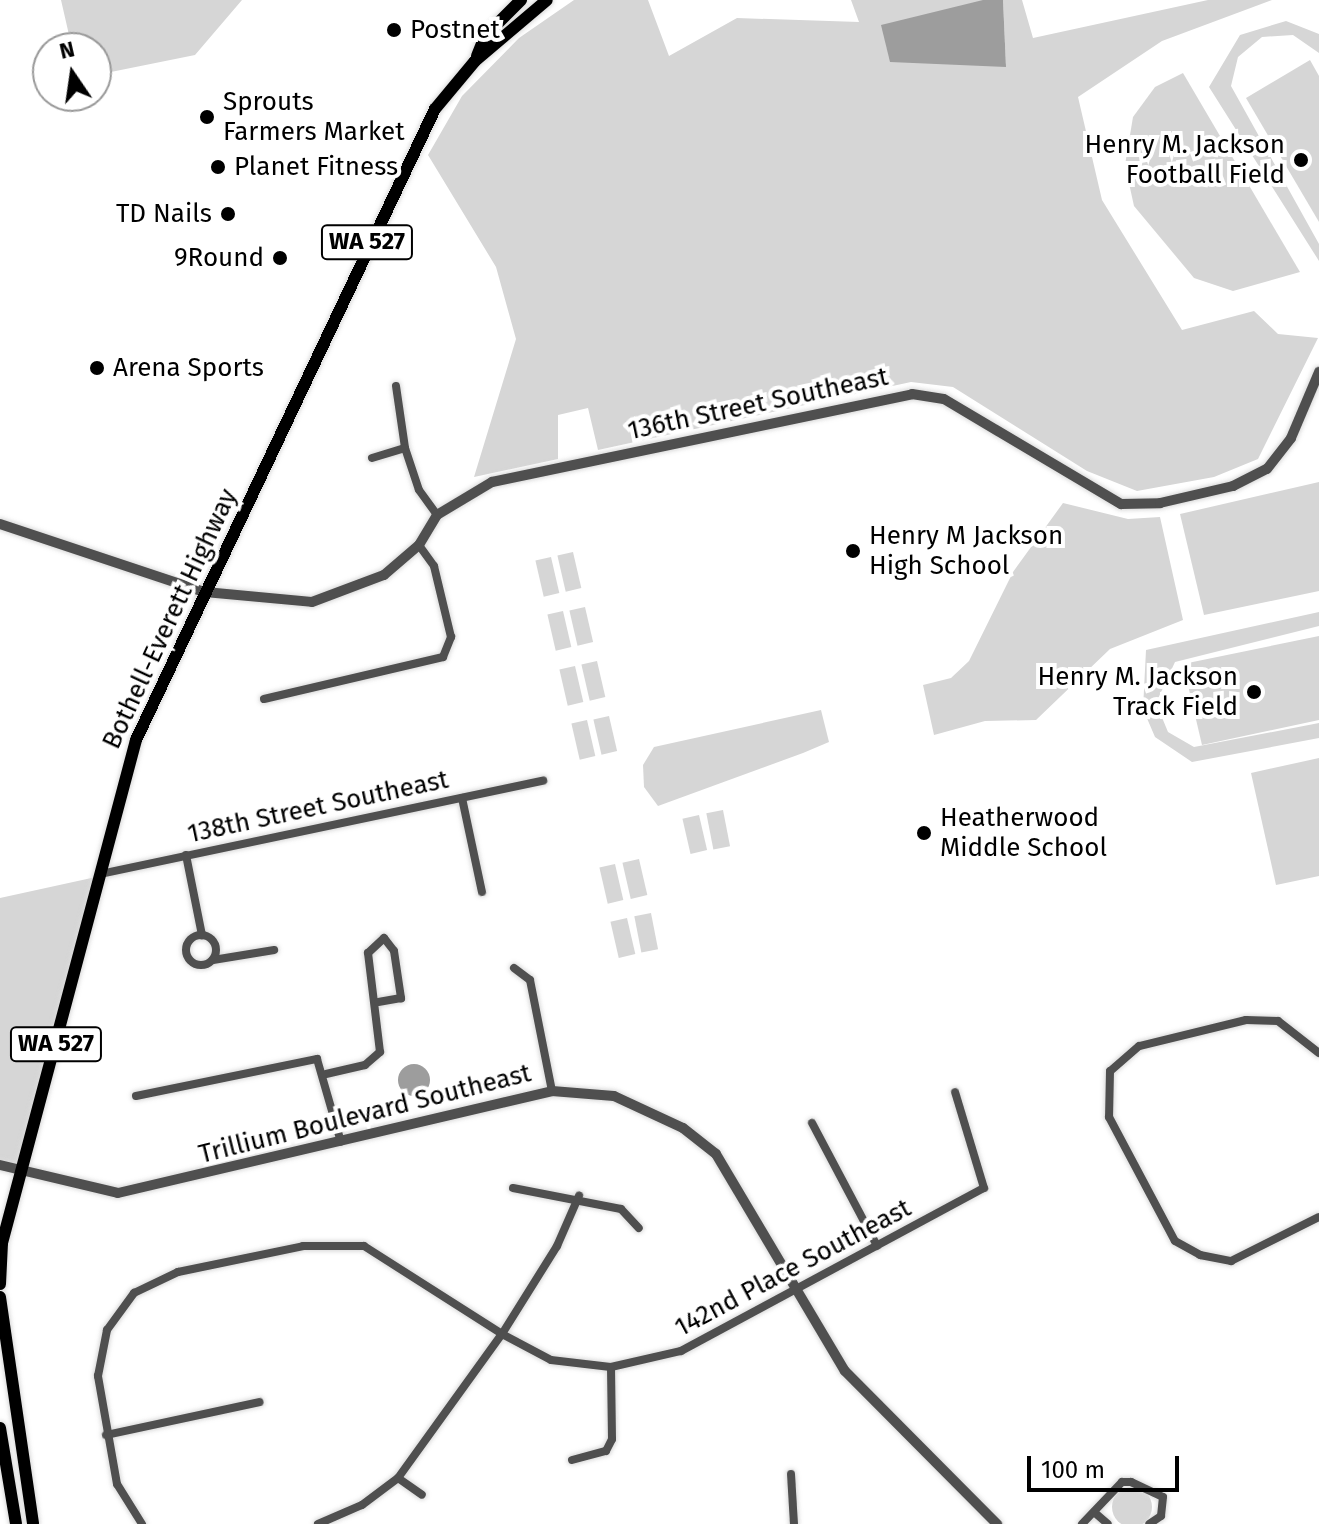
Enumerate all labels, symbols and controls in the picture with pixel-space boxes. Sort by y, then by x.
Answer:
place label: Postnet [410,14,500,46]
marker: Postnet [385,21,403,39]
north arrow [32,32,112,112]
text: N [57,35,77,65]
place label: Sprouts Farmers Market [223,86,405,148]
marker: Sprouts Farmers Market [198,108,216,126]
place label: Henry M. Jackson Football Field [1085,129,1285,190]
place label: Planet Fitness [234,151,398,183]
marker: Henry M. Jackson Football Field [1292,151,1310,169]
marker: Planet Fitness [209,158,227,176]
place label: TD Nails [116,198,212,230]
marker: TD Nails [219,205,237,223]
road number: WA 527 [319,222,415,262]
place label: 9Round [174,242,264,274]
marker: 9Round [271,249,289,267]
place label: Arena Sports [113,352,264,384]
marker: Arena Sports [88,359,106,377]
street label: 136th Street Southeast [625,361,891,447]
street label: Bothell-Everett Highway [96,484,244,754]
place label: Henry M Jackson High School [869,520,1063,582]
marker: Henry M Jackson High School [844,542,862,560]
place label: Henry M. Jackson Track Field [1038,661,1238,722]
marker: Henry M. Jackson Track Field [1245,683,1263,701]
street label: 138th Street Southeast [185,764,451,850]
place label: Heatherwood Middle School [940,802,1107,864]
marker: Heatherwood Middle School [915,824,933,842]
road number: WA 527 [8,1024,104,1064]
street label: Trillium Boulevard Southeast [196,1058,534,1170]
street label: 142nd Place Southeast [670,1192,916,1344]
scale bar [1031,1440,1183,1490]
text: 100 m [1041,1456,1105,1484]

